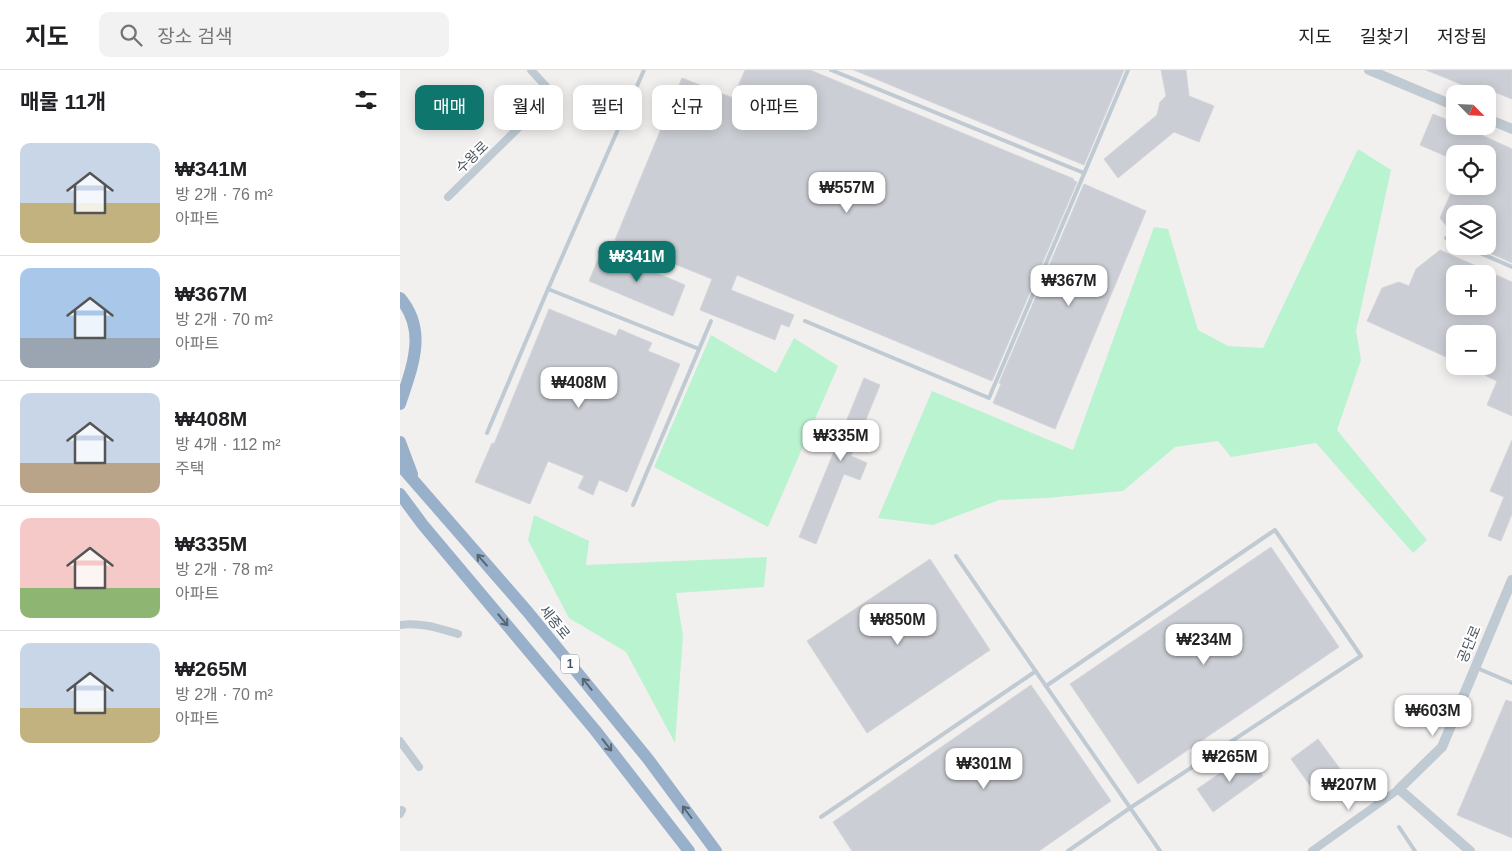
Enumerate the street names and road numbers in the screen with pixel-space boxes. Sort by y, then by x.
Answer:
street label: 수왕로 [453,138,492,176]
street label: 세종로 [537,602,573,642]
street label: 공단로 [1454,623,1484,665]
road number: 1 [561,654,579,674]

